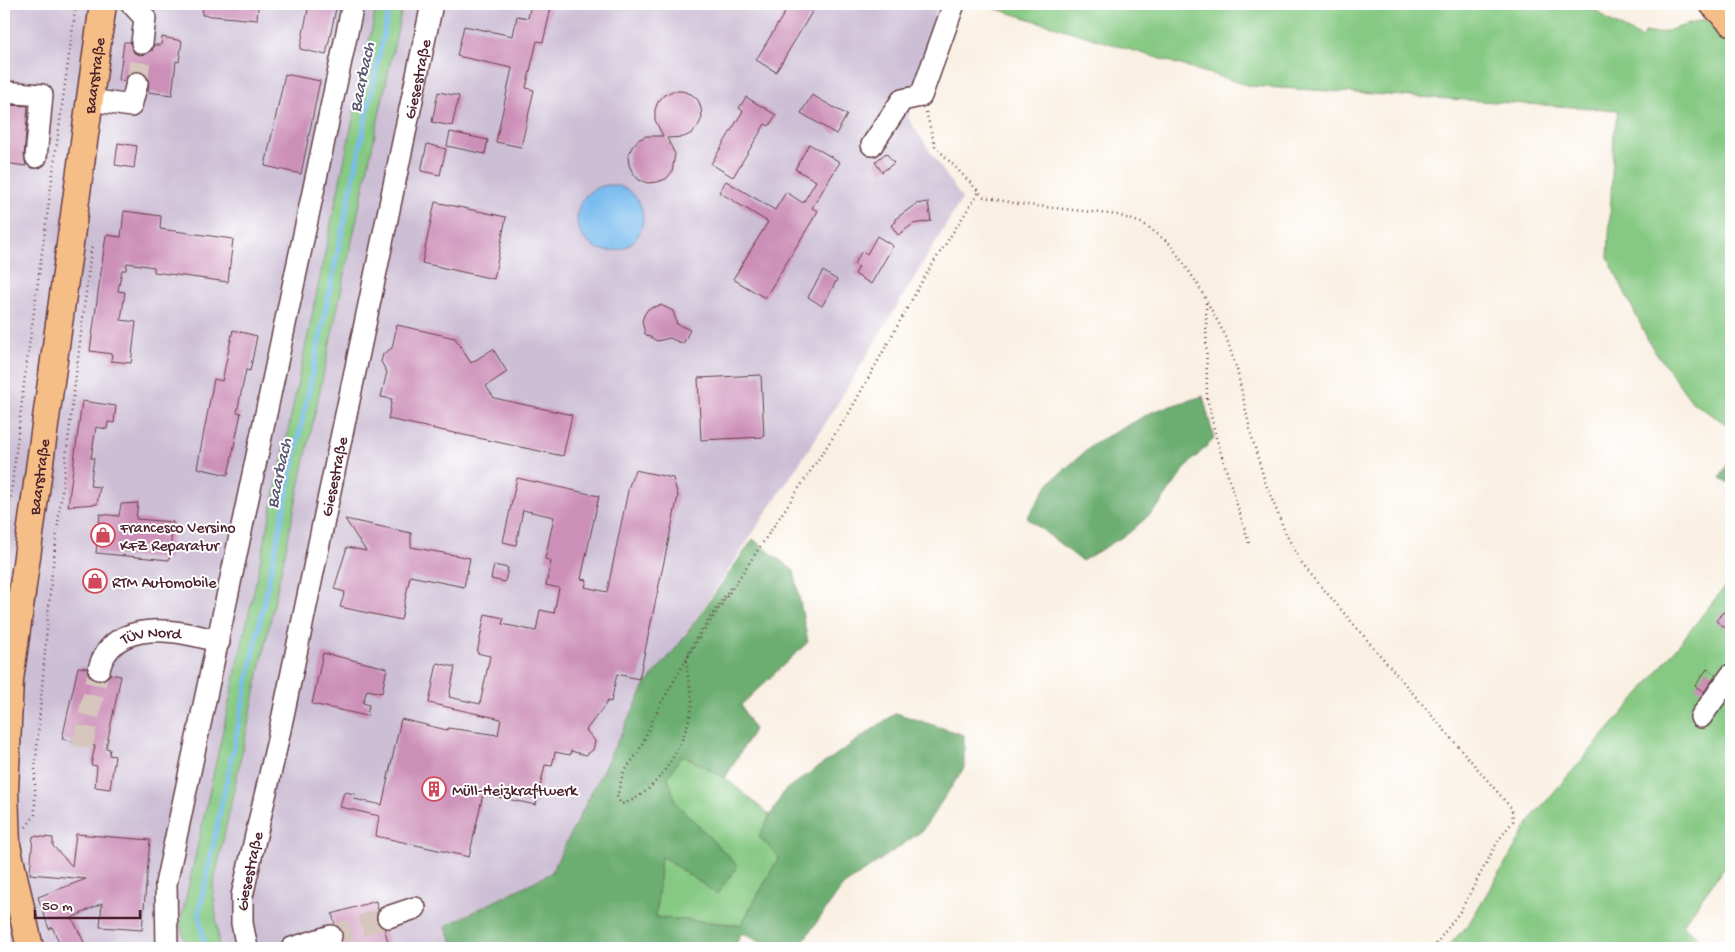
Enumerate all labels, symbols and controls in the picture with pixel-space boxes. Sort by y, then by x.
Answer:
street label: Baarstraße [82,36,111,116]
street label: Giesestraße [402,37,437,121]
water label: Baarbach [346,40,381,114]
street label: Giesestraße [319,435,354,519]
water label: Baarbach [263,436,298,510]
street label: Baarstraße [27,437,56,517]
place label: Francesco Versino KFZ Reparatur [119,520,236,557]
shop icon: Francesco Versino KFZ Reparatur [90,522,116,548]
shop icon: RTM Automobile [82,568,108,594]
place label: RTM Automobile [112,575,217,594]
street label: TÜV Nord [117,625,184,651]
building icon: Müll-Heizkraftwerk [421,776,447,802]
place label: Müll-Heizkraftwerk [452,783,579,802]
street label: Giesestraße [236,830,270,911]
scale bar [35,887,140,919]
text: 50 m [42,898,73,916]

